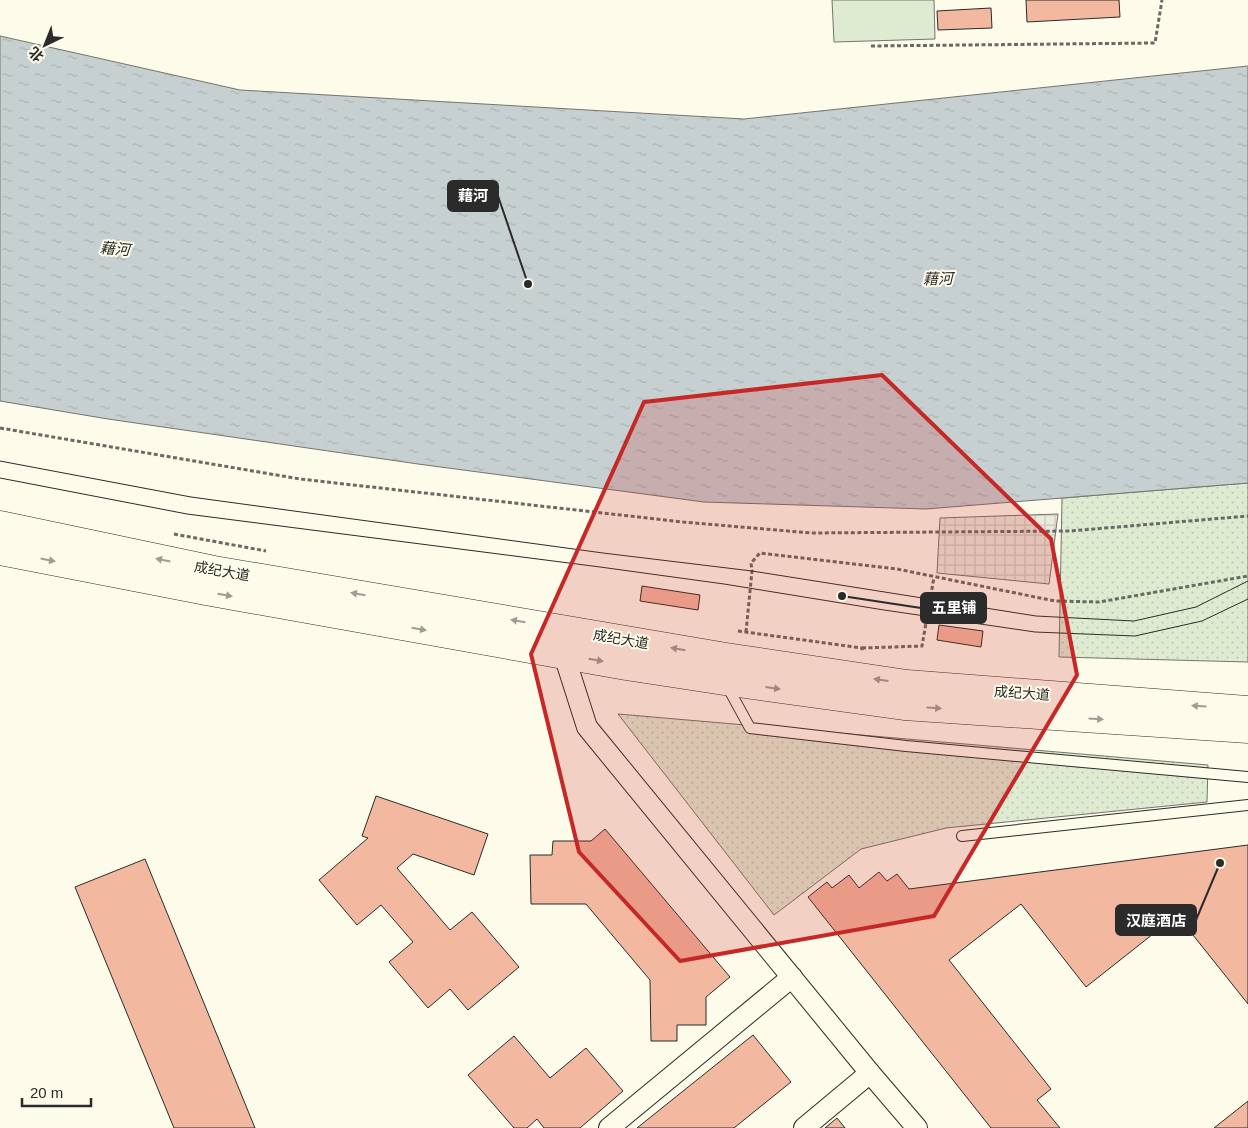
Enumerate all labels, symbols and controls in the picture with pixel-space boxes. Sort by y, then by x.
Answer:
north arrow [20,20,70,70]
text: 北 [26,44,47,65]
callout: 藉河 [448,181,498,211]
text: 藉河 [458,187,488,204]
water label: 藉河 [99,239,134,259]
water label: 藉河 [923,270,956,287]
one-way arrow [155,555,171,563]
one-way arrow [40,557,56,565]
street label: 成纪大道 [193,558,251,584]
one-way arrow [349,590,365,598]
one-way arrow [217,591,233,599]
callout: 五里铺 [921,593,986,623]
text: 五里铺 [931,599,977,616]
one-way arrow [510,617,526,625]
one-way arrow [411,625,427,633]
street label: 成纪大道 [592,626,650,652]
one-way arrow [670,644,686,652]
one-way arrow [589,657,605,665]
one-way arrow [872,676,888,684]
street label: 成纪大道 [994,683,1050,703]
one-way arrow [765,684,781,692]
one-way arrow [1191,702,1207,710]
one-way arrow [926,705,942,713]
one-way arrow [1088,716,1104,724]
callout: 汉庭酒店 [1116,905,1196,935]
text: 汉庭酒店 [1126,912,1186,929]
scale bar [22,1076,91,1108]
text: 20 m [30,1084,63,1101]

